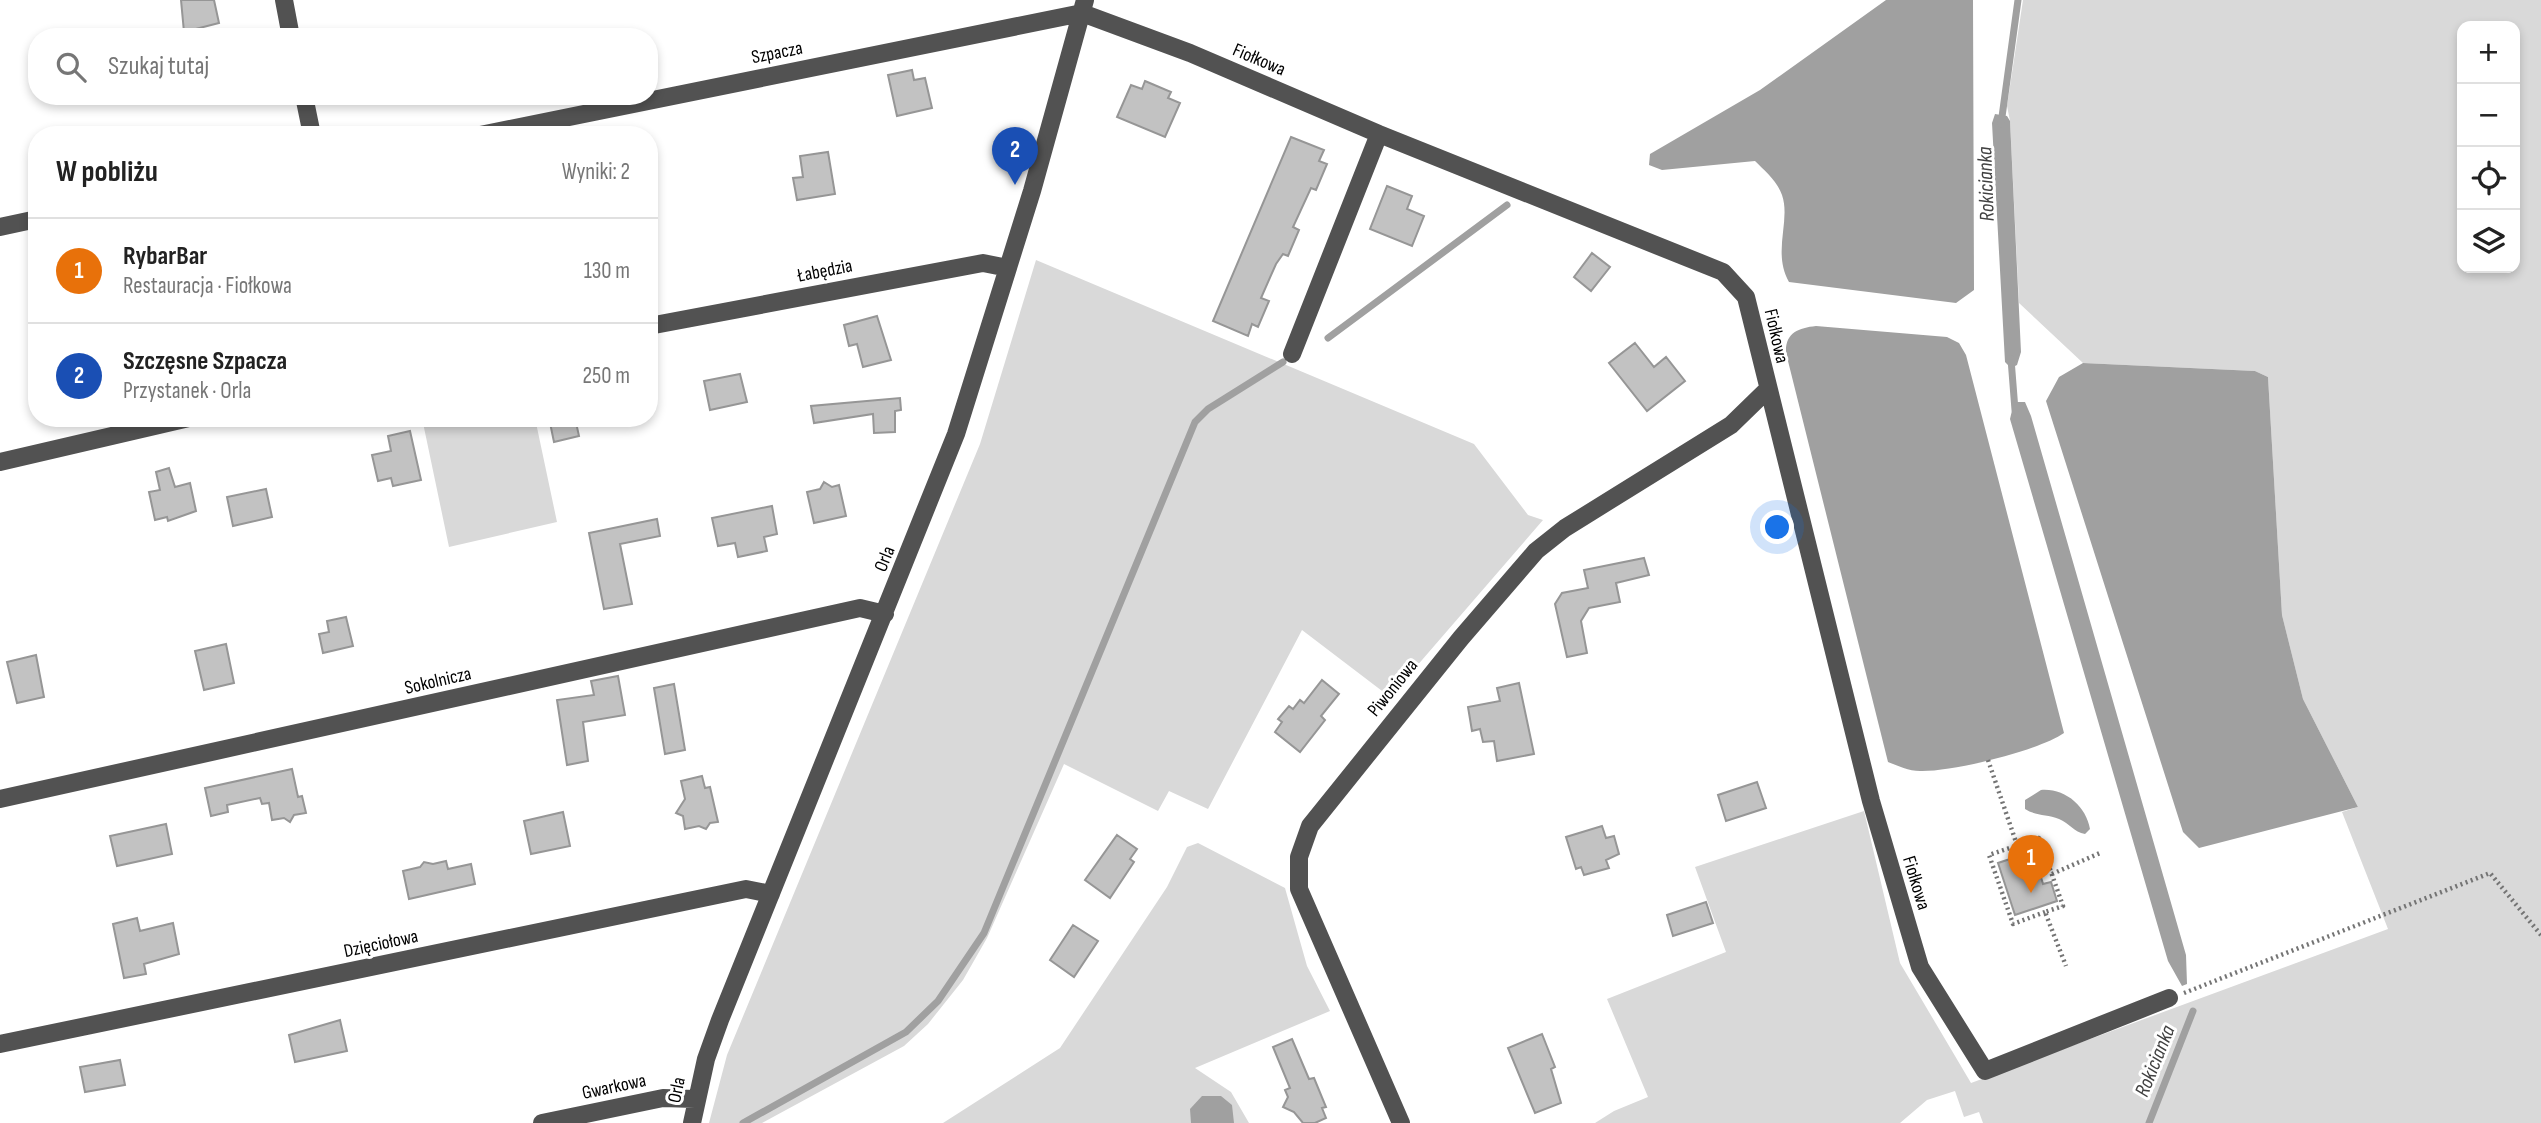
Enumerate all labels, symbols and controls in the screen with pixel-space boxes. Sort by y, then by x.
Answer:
map controls [2457,21,2520,273]
button: + [2457,21,2520,84]
search box [28,28,658,105]
street label: Szpacza [749,37,805,69]
street label: Fiołkowa [1229,39,1289,81]
icon: search [52,48,90,86]
text: Szukaj tutaj [108,51,209,82]
button: − [2457,84,2520,147]
pin: 2 [992,127,1038,185]
water label: Rokicianka [1972,146,2000,222]
button: locate [2457,147,2520,210]
text: W pobliżu [56,154,158,190]
text: Wyniki: 2 [562,158,630,186]
button: layers [2457,210,2520,273]
text: RybarBar [123,241,207,272]
street label: Łabędzia [795,254,854,288]
text: 1 [74,257,84,285]
text: 130 m [584,257,630,285]
text: Restauracja · Fiołkowa [123,272,292,300]
street label: Fiołkowa [1759,307,1793,365]
text: Szczęsne Szpacza [123,346,287,377]
text: 2 [74,362,84,390]
text: 250 m [583,362,630,390]
text: Przystanek · Orla [123,377,251,405]
your location [1760,510,1794,544]
street label: Orla [870,543,900,575]
street label: Piwoniowa [1363,655,1423,721]
street label: Sokolnicza [402,662,474,700]
pin: 1 [2008,835,2054,893]
street label: Fiołkowa [1897,853,1935,913]
street label: Dzięciołowa [342,925,420,963]
water label: Rokicianka [2129,1021,2181,1100]
street label: Gwarkowa [580,1069,648,1105]
street label: Orla [663,1075,691,1105]

